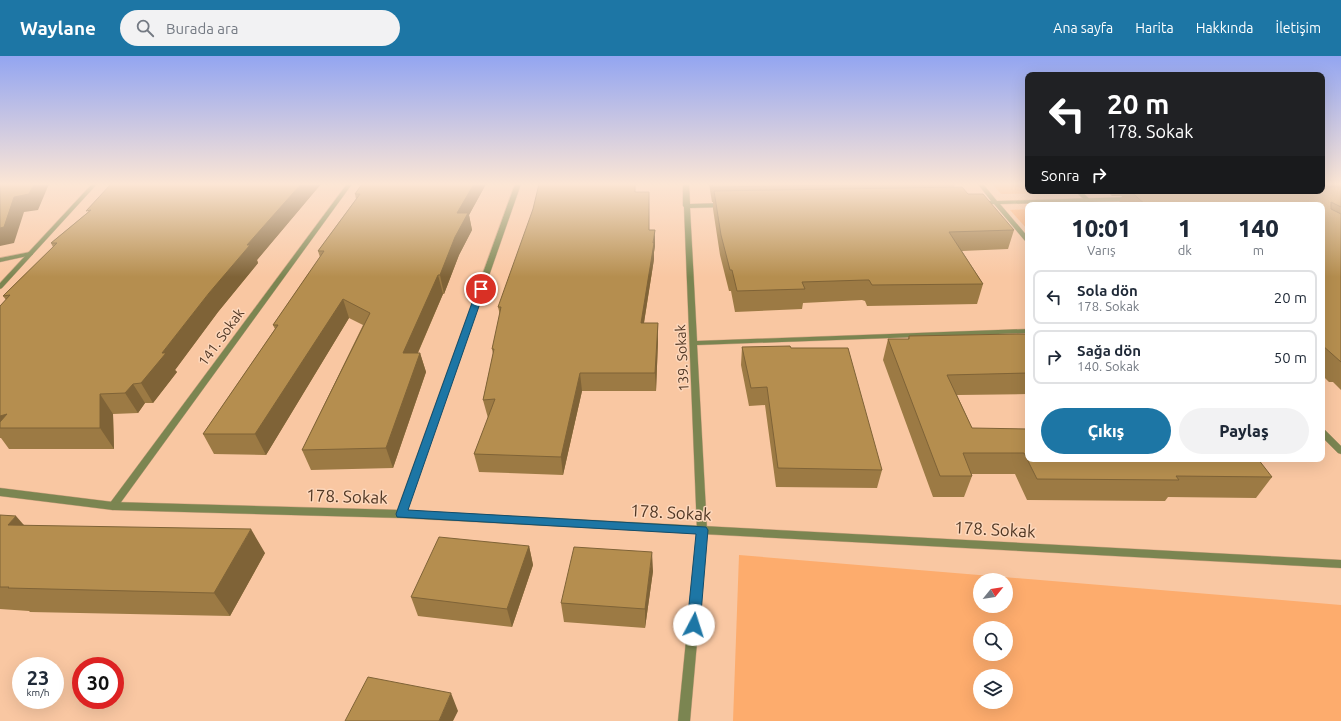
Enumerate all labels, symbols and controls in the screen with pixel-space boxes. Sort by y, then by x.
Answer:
search box [120,10,400,46]
text: Waylane [20,17,96,39]
icon: search [134,17,156,39]
text: Burada ara [166,20,238,37]
text: Ana sayfa [1053,20,1113,36]
text: Harita [1135,20,1174,36]
text: Hakkında [1196,20,1254,36]
text: İletişim [1276,20,1321,36]
icon: left [1041,88,1093,140]
text: 20 m [1107,88,1169,119]
text: 178. Sokak [1107,121,1193,141]
icon: right [1088,164,1110,186]
text: Sonra [1041,167,1080,184]
text: 10:01 [1071,215,1131,242]
text: 1 [1178,215,1191,242]
text: 140 [1238,215,1279,242]
text: Varış [1087,243,1116,257]
text: dk [1178,243,1192,257]
text: m [1253,243,1264,257]
pin [464,272,498,306]
icon: arrive [470,278,492,300]
text: Sola dön [1077,282,1138,299]
icon: left [1043,286,1065,308]
text: 20 m [1274,289,1307,306]
text: 178. Sokak [1077,299,1139,313]
street label: 141. Sokak [195,305,247,369]
street label: 139. Sokak [672,324,692,392]
text: Sağa dön [1077,342,1141,359]
icon: right [1043,346,1065,368]
text: 50 m [1274,349,1307,366]
text: 140. Sokak [1077,359,1139,373]
button: Çıkış [1041,408,1171,454]
button: Paylaş [1179,408,1309,454]
street label: 178. Sokak [306,485,389,507]
street label: 178. Sokak [630,500,713,524]
street label: 178. Sokak [954,517,1037,541]
north arrow [973,573,1013,613]
map controls [973,573,1013,709]
position arrow [673,604,715,646]
button: search [973,621,1013,661]
speed limit sign: 30 [72,657,124,709]
text: 23 [27,666,49,689]
button: layers [973,669,1013,709]
text: km/h [26,687,50,698]

